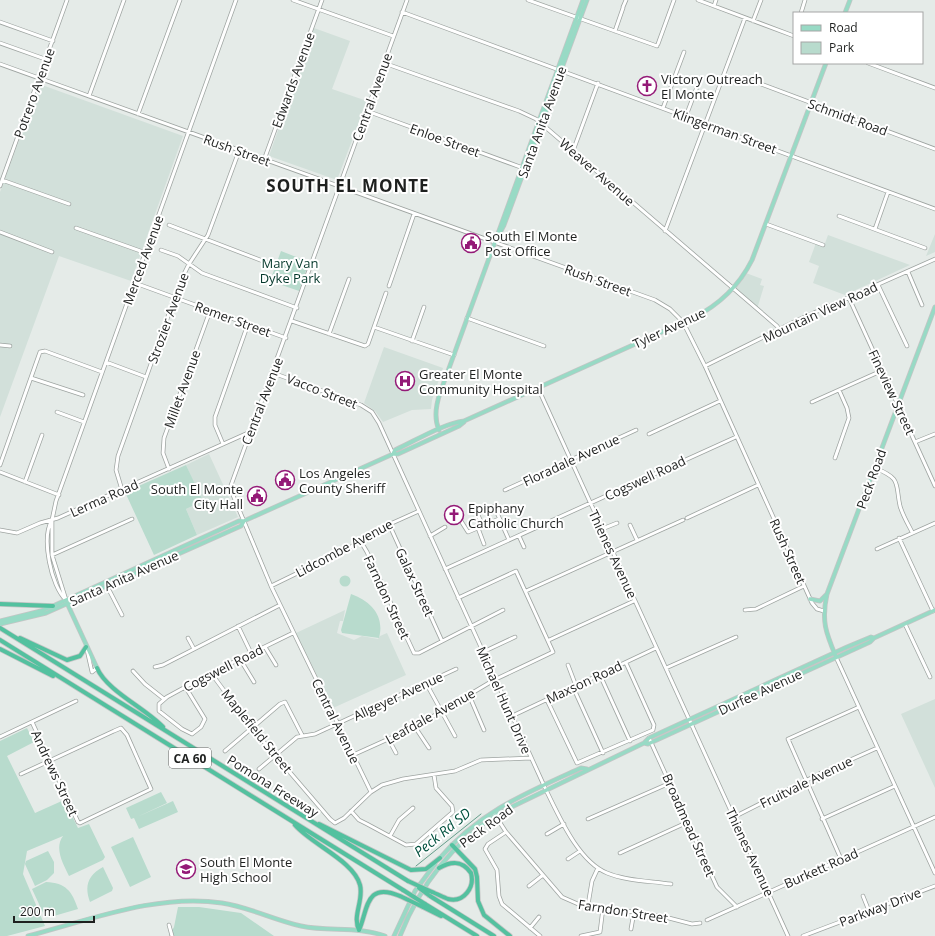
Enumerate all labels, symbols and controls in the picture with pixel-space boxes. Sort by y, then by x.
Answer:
legend [793,12,923,64]
text: Road [829,19,858,36]
street label: Edwards Avenue [267,30,319,130]
text: Park [829,39,855,56]
street label: Potrero Avenue [9,45,59,141]
street label: Central Avenue [348,50,396,144]
street label: Santa Anita Avenue [513,64,571,180]
place label: Victory Outreach El Monte [661,70,763,103]
church icon: Victory Outreach El Monte [636,75,658,97]
street label: Schmidt Road [806,94,890,140]
street label: Klingerman Street [671,104,780,158]
street label: Enloe Street [407,119,483,161]
street label: Rush Street [201,130,273,171]
street label: Weaver Avenue [556,134,638,210]
district label: SOUTH EL MONTE [266,174,430,197]
street label: Merced Avenue [118,213,168,307]
place label: South El Monte Post Office [485,227,577,260]
public building icon: South El Monte Post Office [460,232,482,254]
park label: Mary Van Dyke Park [260,254,320,287]
street label: Rush Street [562,260,634,301]
street label: Strozier Avenue [143,270,193,366]
street label: Mountain View Road [760,277,880,347]
street label: Remer Street [192,297,274,341]
street label: Tyler Avenue [630,303,708,353]
street label: Fineview Street [864,346,920,438]
street label: Millet Avenue [160,347,204,431]
street label: Central Avenue [237,355,287,447]
place label: Greater El Monte Community Hospital [419,365,543,398]
street label: Vacco Street [284,369,361,413]
hospital icon: Greater El Monte Community Hospital [394,370,416,392]
street label: Floradale Avenue [520,430,622,490]
street label: Peck Road [852,447,890,511]
street label: Cogswell Road [601,451,689,505]
place label: Los Angeles County Sheriff [299,464,386,497]
public building icon: Los Angeles County Sheriff [274,469,296,491]
street label: Lerma Road [67,475,141,521]
place label: South El Monte City Hall [151,480,243,513]
public building icon: South El Monte City Hall [246,485,268,507]
place label: Epiphany Catholic Church [468,499,564,532]
church icon: Epiphany Catholic Church [443,504,465,526]
street label: Thienes Avenue [585,507,641,601]
street label: Lidcombe Avenue [292,515,396,581]
street label: Rush Street [766,515,811,587]
street label: Galax Street [391,545,439,620]
street label: Santa Anita Avenue [67,546,181,610]
street label: Farndon Street [360,552,414,642]
street label: Cogswell Road [180,640,266,696]
street label: Michael Hunt Drive [472,643,536,757]
street label: Maxson Road [543,656,625,708]
street label: Durfee Avenue [715,665,805,719]
street label: Allgeyer Avenue [350,667,446,725]
street label: Central Avenue [308,675,364,767]
street label: Leafdale Avenue [382,684,478,748]
street label: Maplefield Street [217,685,297,777]
street label: Andrews Street [27,727,83,819]
road number: CA 60 [169,748,211,768]
street label: Pomona Freeway [224,751,322,822]
street label: Fruitvale Avenue [757,752,855,812]
street label: Broadmead Street [658,771,720,880]
street label: Peck Road [455,800,517,852]
water label: Peck Rd SD [410,803,474,861]
street label: Thienes Avenue [722,805,778,899]
street label: Burkett Road [781,844,861,892]
place label: South El Monte High School [200,853,292,886]
school or university icon: South El Monte High School [175,858,197,880]
street label: Parkway Drive [837,883,923,931]
street label: Farndon Street [577,895,670,927]
scale bar [14,898,94,924]
text: 200 m [20,903,55,920]

